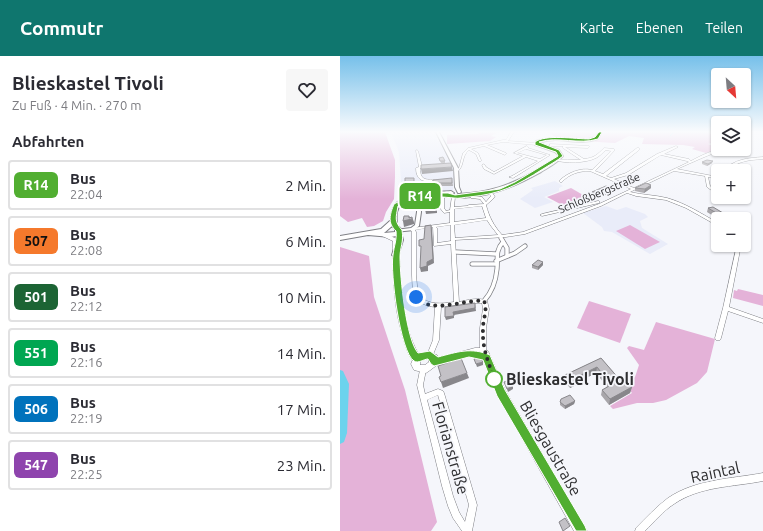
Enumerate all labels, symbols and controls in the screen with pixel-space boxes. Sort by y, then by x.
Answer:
text: Commutr [20,17,103,39]
text: Karte [580,20,614,36]
text: Ebenen [636,20,683,36]
text: Teilen [705,20,743,36]
north arrow [711,68,751,108]
map controls [711,68,751,252]
button: heart [286,69,328,111]
text: Blieskastel Tivoli [12,72,164,94]
text: Zu Fuß · 4 Min. · 270 m [12,98,141,112]
button: layers [711,116,751,156]
text: Abfahrten [12,133,84,150]
button: + [711,164,751,204]
text: Bus [70,170,96,187]
street label: Schloßbergstraße [556,170,642,216]
text: R14 [24,177,48,193]
text: 2 Min. [285,177,326,194]
line badge: R14 [397,183,443,209]
text: 22:04 [70,187,103,201]
text: R14 [408,188,432,204]
button: − [711,212,751,252]
text: Bus [70,226,96,243]
text: 507 [24,233,48,249]
text: 6 Min. [285,233,326,250]
text: 22:08 [70,243,103,257]
text: Bus [70,282,96,299]
your location [406,287,426,307]
text: 501 [24,289,48,305]
text: 10 Min. [277,289,326,306]
text: 22:12 [70,299,103,313]
text: Bus [70,338,96,355]
text: 551 [24,345,48,361]
text: 14 Min. [277,345,326,362]
text: 22:16 [70,355,103,369]
marker: Blieskastel Tivoli [485,370,503,388]
place label: Blieskastel Tivoli [506,370,634,388]
text: Bus [70,394,96,411]
street label: Bliesgaustraße [517,397,585,499]
street label: Florianstraße [429,400,473,496]
text: 506 [24,401,48,417]
text: 17 Min. [277,401,326,418]
text: 22:19 [70,411,103,425]
text: Bus [70,450,96,467]
text: 547 [24,457,48,473]
text: 23 Min. [277,457,326,474]
street label: Raintal [689,458,741,486]
text: 22:25 [70,467,103,481]

